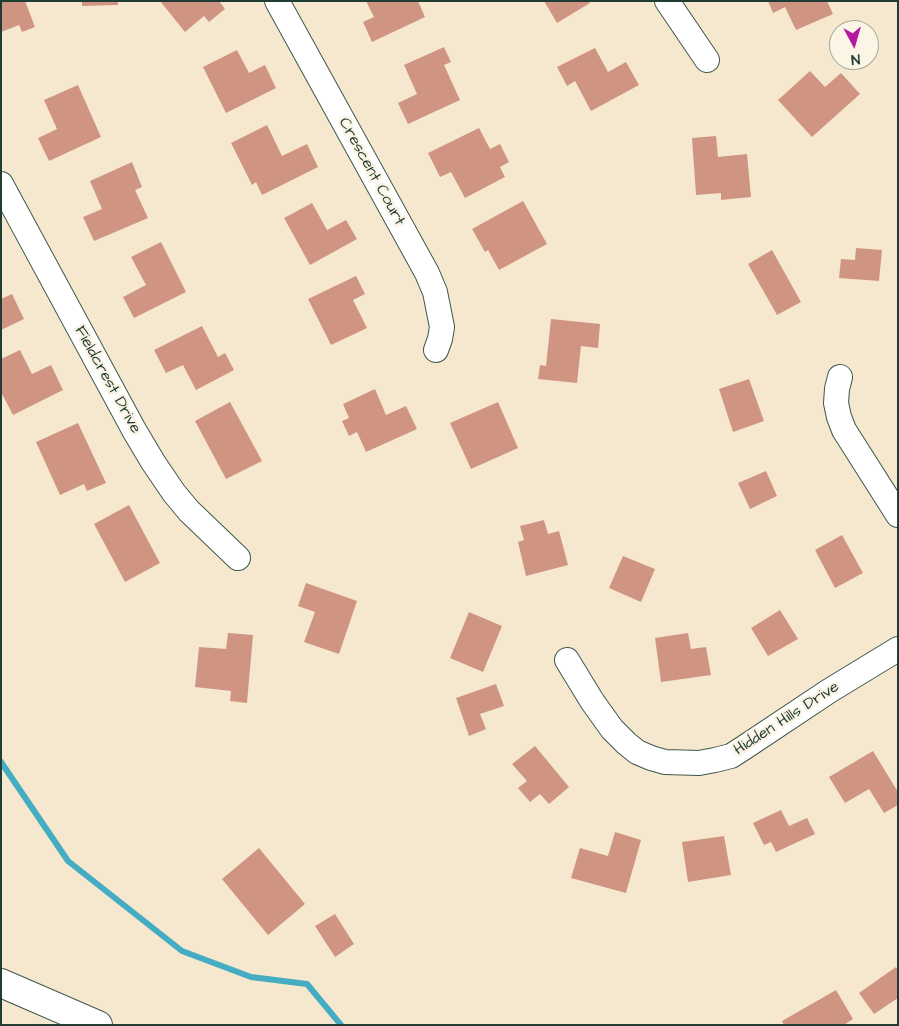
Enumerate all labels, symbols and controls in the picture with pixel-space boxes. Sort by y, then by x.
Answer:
north arrow [829,20,879,70]
text: N [850,49,861,69]
street label: Crescent Court [333,115,409,229]
street label: Fieldcrest Drive [70,323,144,437]
street label: Hidden Hills Drive [731,678,843,760]

